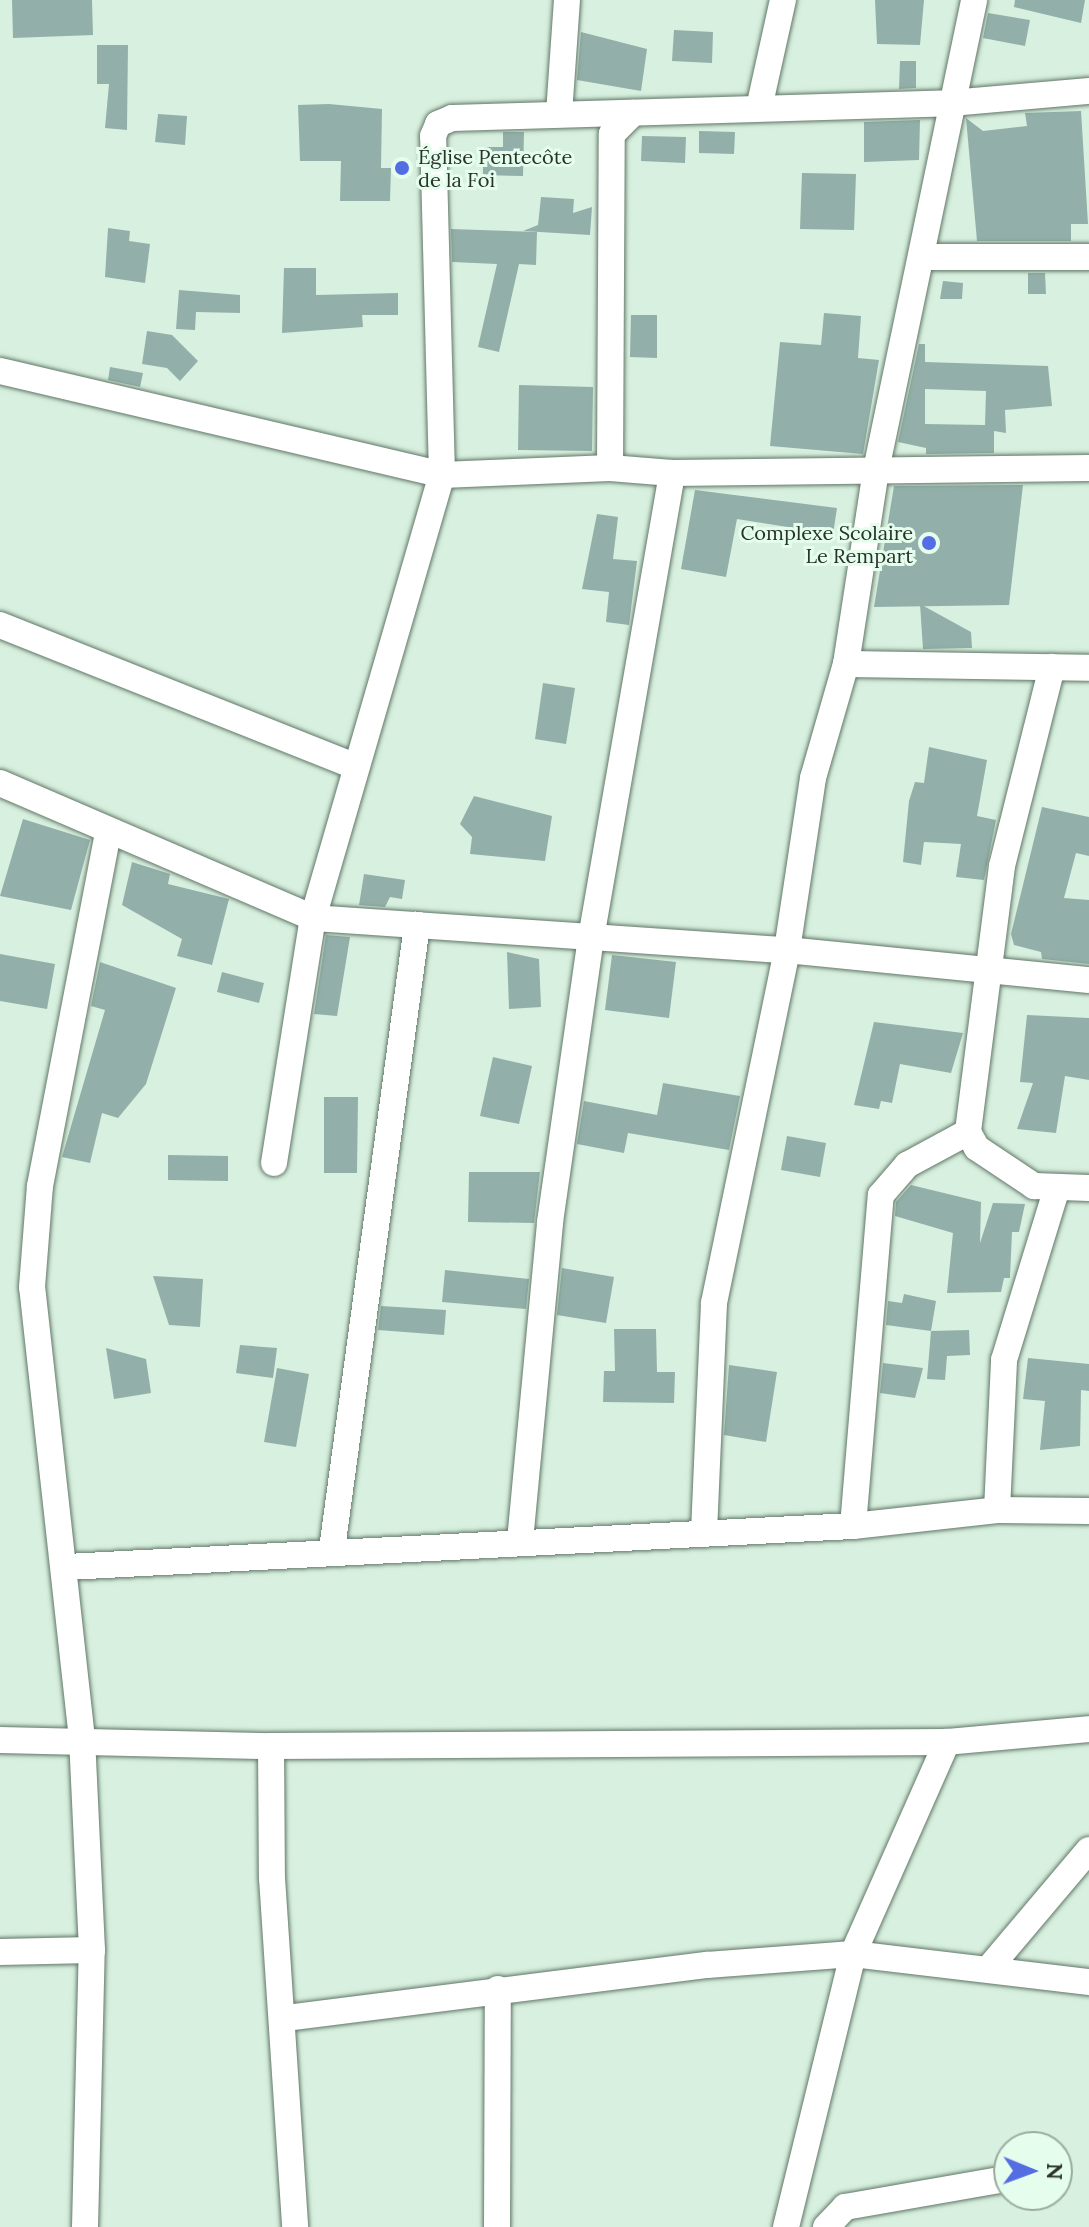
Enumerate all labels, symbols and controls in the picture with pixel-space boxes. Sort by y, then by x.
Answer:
place label: Église Pentecôte de la Foi [418,144,572,191]
marker: Église Pentecôte de la Foi [393,159,411,177]
place label: Complexe Scolaire Le Rempart [740,520,913,567]
marker: Complexe Scolaire Le Rempart [920,534,938,552]
north arrow [993,2131,1073,2211]
text: N [1041,2163,1069,2180]

